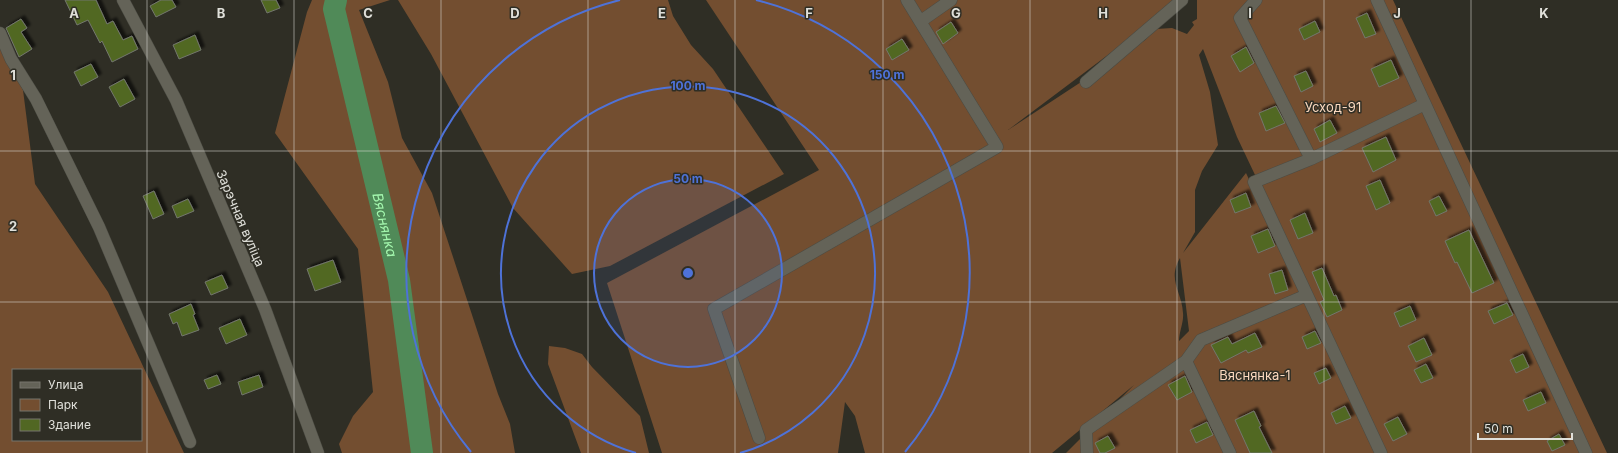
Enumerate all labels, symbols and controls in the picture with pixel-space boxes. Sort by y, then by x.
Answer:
text: A [69,5,79,21]
text: B [217,5,226,21]
text: C [363,5,373,21]
text: D [510,5,520,21]
text: E [658,5,666,21]
text: F [805,5,813,21]
text: G [951,5,961,21]
text: H [1098,5,1108,21]
text: I [1248,5,1252,21]
text: J [1393,5,1401,21]
text: K [1539,5,1549,21]
text: 1 [10,67,16,83]
text: 150 m [870,67,904,82]
text: 100 m [670,78,706,93]
park label: Усход-91 [1305,99,1361,115]
street label: Зарэчная вуліца [213,167,269,269]
text: 50 m [673,171,703,186]
water label: Вяснянка [370,191,402,259]
text: 2 [9,218,17,234]
centre of rings [681,266,695,280]
park label: Вяснянка-1 [1219,367,1291,383]
legend [12,369,142,441]
text: Улица [48,377,83,392]
text: Парк [48,397,78,412]
scale bar [1478,415,1572,441]
text: Здание [48,417,91,432]
text: 50 m [1484,421,1513,436]

